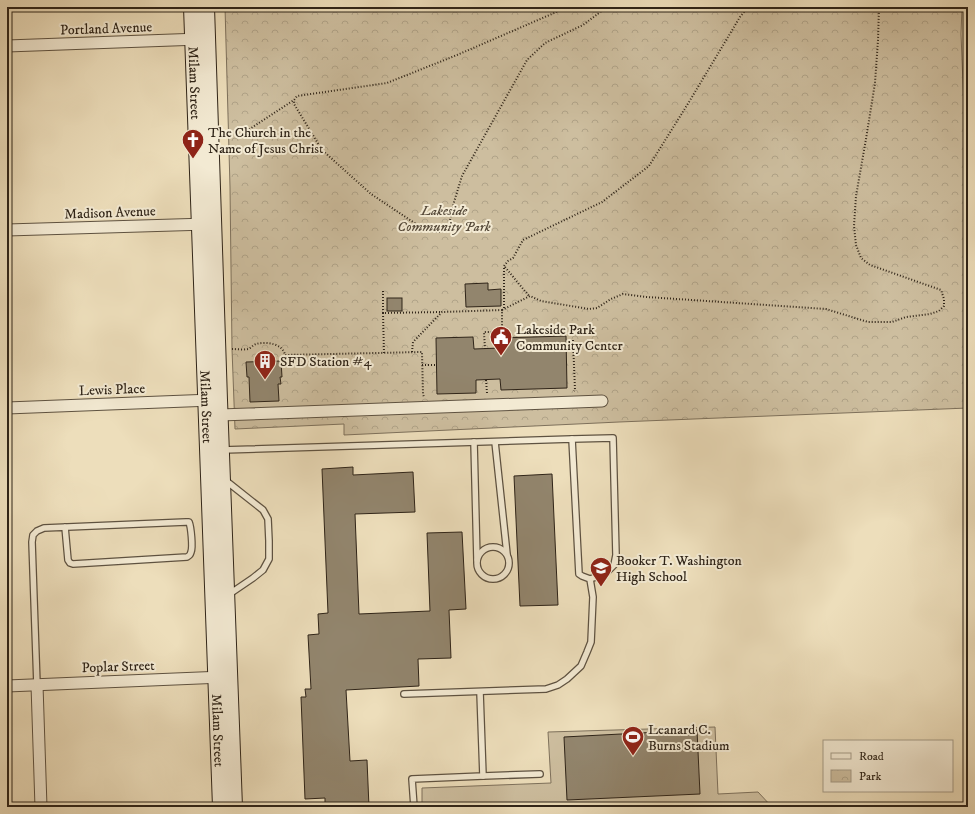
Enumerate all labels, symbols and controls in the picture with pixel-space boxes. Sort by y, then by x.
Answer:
street label: Portland Avenue [60,18,153,40]
street label: Milam Street [183,46,204,120]
place label: The Church in the Name of Jesus Christ [208,124,324,158]
church icon: The Church in the Name of Jesus Christ [180,127,206,160]
street label: Madison Avenue [64,202,156,224]
park label: Lakeside Community Park [397,202,491,236]
place label: Lakeside Park Community Center [516,321,623,355]
public building icon: Lakeside Park Community Center [488,324,514,357]
building icon: SFD Station #4 [252,348,278,381]
place label: SFD Station #4 [280,353,373,371]
street label: Milam Street [195,370,216,444]
street label: Lewis Place [79,380,146,400]
place label: Booker T. Washington High School [616,552,743,586]
school or university icon: Booker T. Washington High School [588,555,614,588]
street label: Poplar Street [81,657,155,677]
street label: Milam Street [207,694,228,768]
place label: Leanard C. Burns Stadium [648,721,730,755]
sports icon: Leanard C. Burns Stadium [620,724,646,757]
legend [823,740,953,792]
text: Road [859,749,884,764]
text: Park [859,769,881,784]

